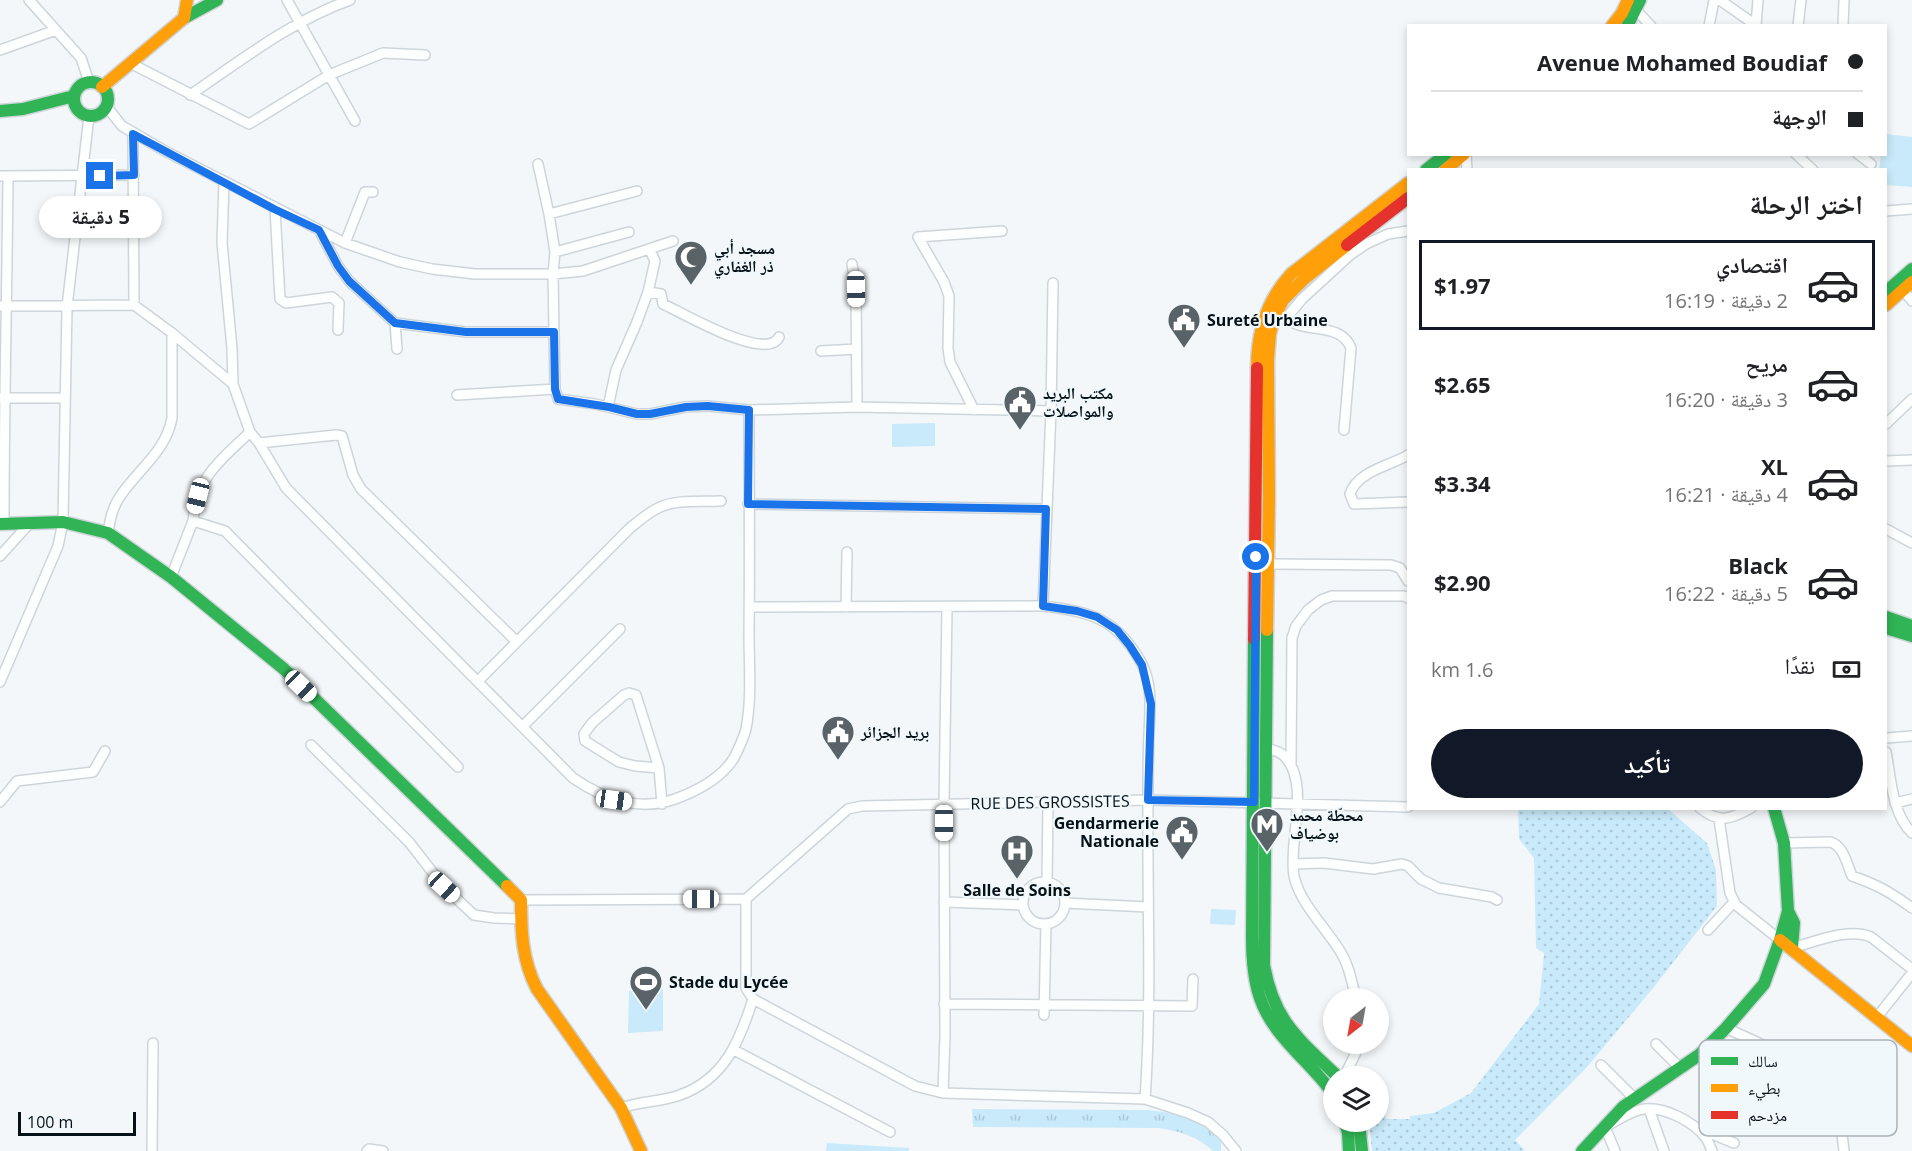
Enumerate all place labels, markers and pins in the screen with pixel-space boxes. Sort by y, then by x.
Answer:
place label: مسجد أبي ذر الغفاري [714,237,775,279]
mosque icon: مسجد أبي ذر الغفاري [673,239,709,286]
public building icon: Sureté Urbaine [1166,302,1202,349]
place label: Sureté Urbaine [1207,309,1328,331]
place label: مكتب البريد والمواصلات [1043,382,1114,422]
public building icon: مكتب البريد والمواصلات [1002,384,1038,431]
public building icon: بريد الجزائر [820,714,856,761]
place label: بريد الجزائر [860,721,929,743]
place label: محطّة محمد بوضياف [1290,804,1363,844]
metro station icon: محطّة محمد بوضياف [1249,806,1285,853]
place label: Gendarmerie Nationale [1054,812,1159,852]
public building icon: Gendarmerie Nationale [1164,814,1200,861]
hospital icon: Salle de Soins [999,833,1035,880]
place label: Salle de Soins [963,879,1071,901]
sports icon: Stade du Lycée [628,964,664,1011]
place label: Stade du Lycée [669,971,788,993]

